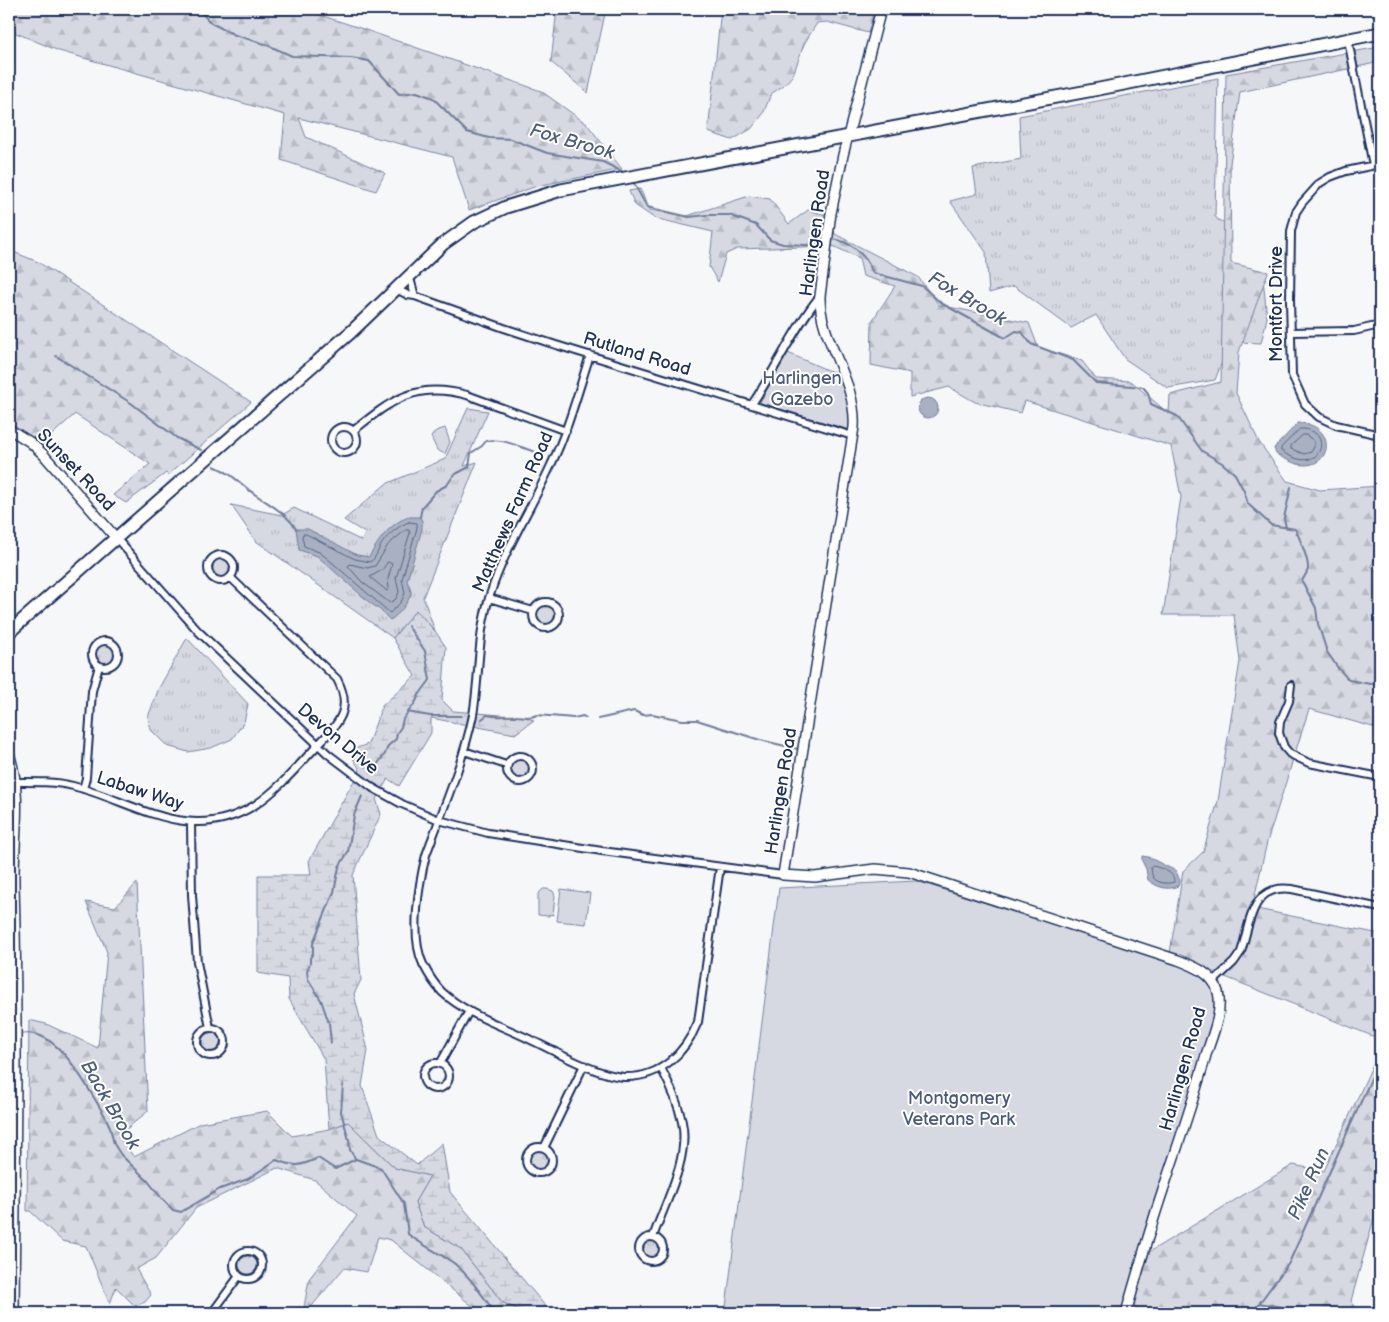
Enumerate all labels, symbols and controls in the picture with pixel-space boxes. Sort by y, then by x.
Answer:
water label: Fox Brook [527,119,618,165]
street label: Harlingen Road [796,168,834,298]
street label: Montfort Drive [1266,246,1287,362]
water label: Fox Brook [924,267,1011,332]
street label: Rutland Road [581,328,693,380]
park label: Harlingen Gazebo [762,368,842,410]
street label: Sunset Road [33,425,119,515]
street label: Matthews Farm Road [468,429,558,595]
street label: Devon Drive [293,699,383,779]
street label: Harlingen Road [761,726,801,856]
street label: Labaw Way [94,767,187,815]
street label: Harlingen Road [1155,1005,1211,1133]
water label: Back Brook [75,1056,145,1154]
park label: Montgomery Veterans Park [903,1088,1015,1130]
water label: Pike Run [1283,1145,1335,1223]

